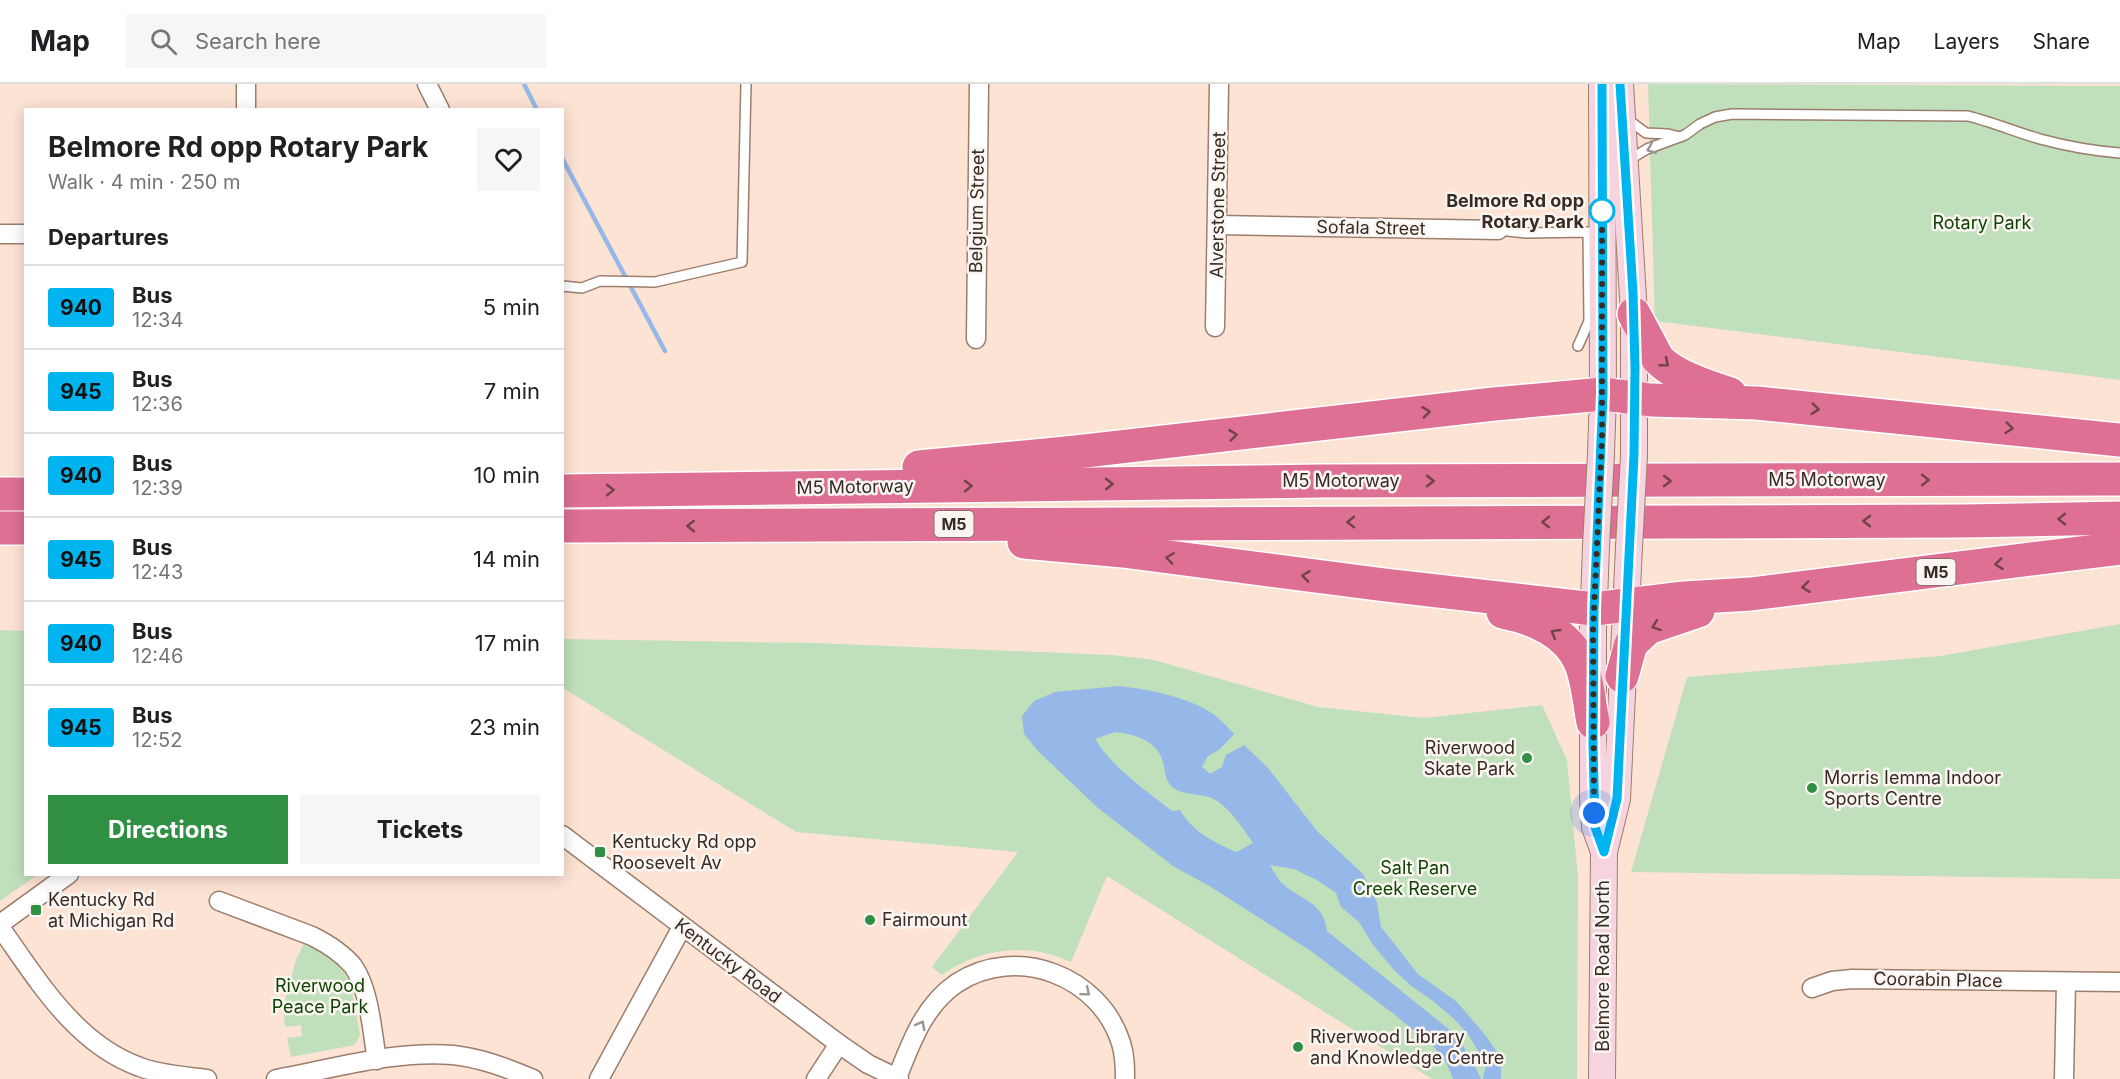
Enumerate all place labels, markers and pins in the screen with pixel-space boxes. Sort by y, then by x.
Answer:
place label: Belmore Rd opp Rotary Park [1446,190,1585,232]
marker: Belmore Rd opp Rotary Park [1589,198,1615,224]
place label: Riverwood Skate Park [1424,737,1515,779]
marker: Riverwood Skate Park [1520,751,1534,765]
place label: Morris Iemma Indoor Sports Centre [1824,767,2001,809]
marker: Morris Iemma Indoor Sports Centre [1805,781,1819,795]
place label: Kentucky Rd opp Roosevelt Av [612,831,757,873]
marker: Kentucky Rd opp Roosevelt Av [593,845,607,859]
place label: Kentucky Rd at Michigan Rd [48,889,174,931]
marker: Kentucky Rd at Michigan Rd [29,903,43,917]
place label: Fairmount [882,909,968,930]
marker: Fairmount [863,913,877,927]
place label: Riverwood Library and Knowledge Centre [1310,1026,1504,1068]
marker: Riverwood Library and Knowledge Centre [1291,1040,1305,1054]

